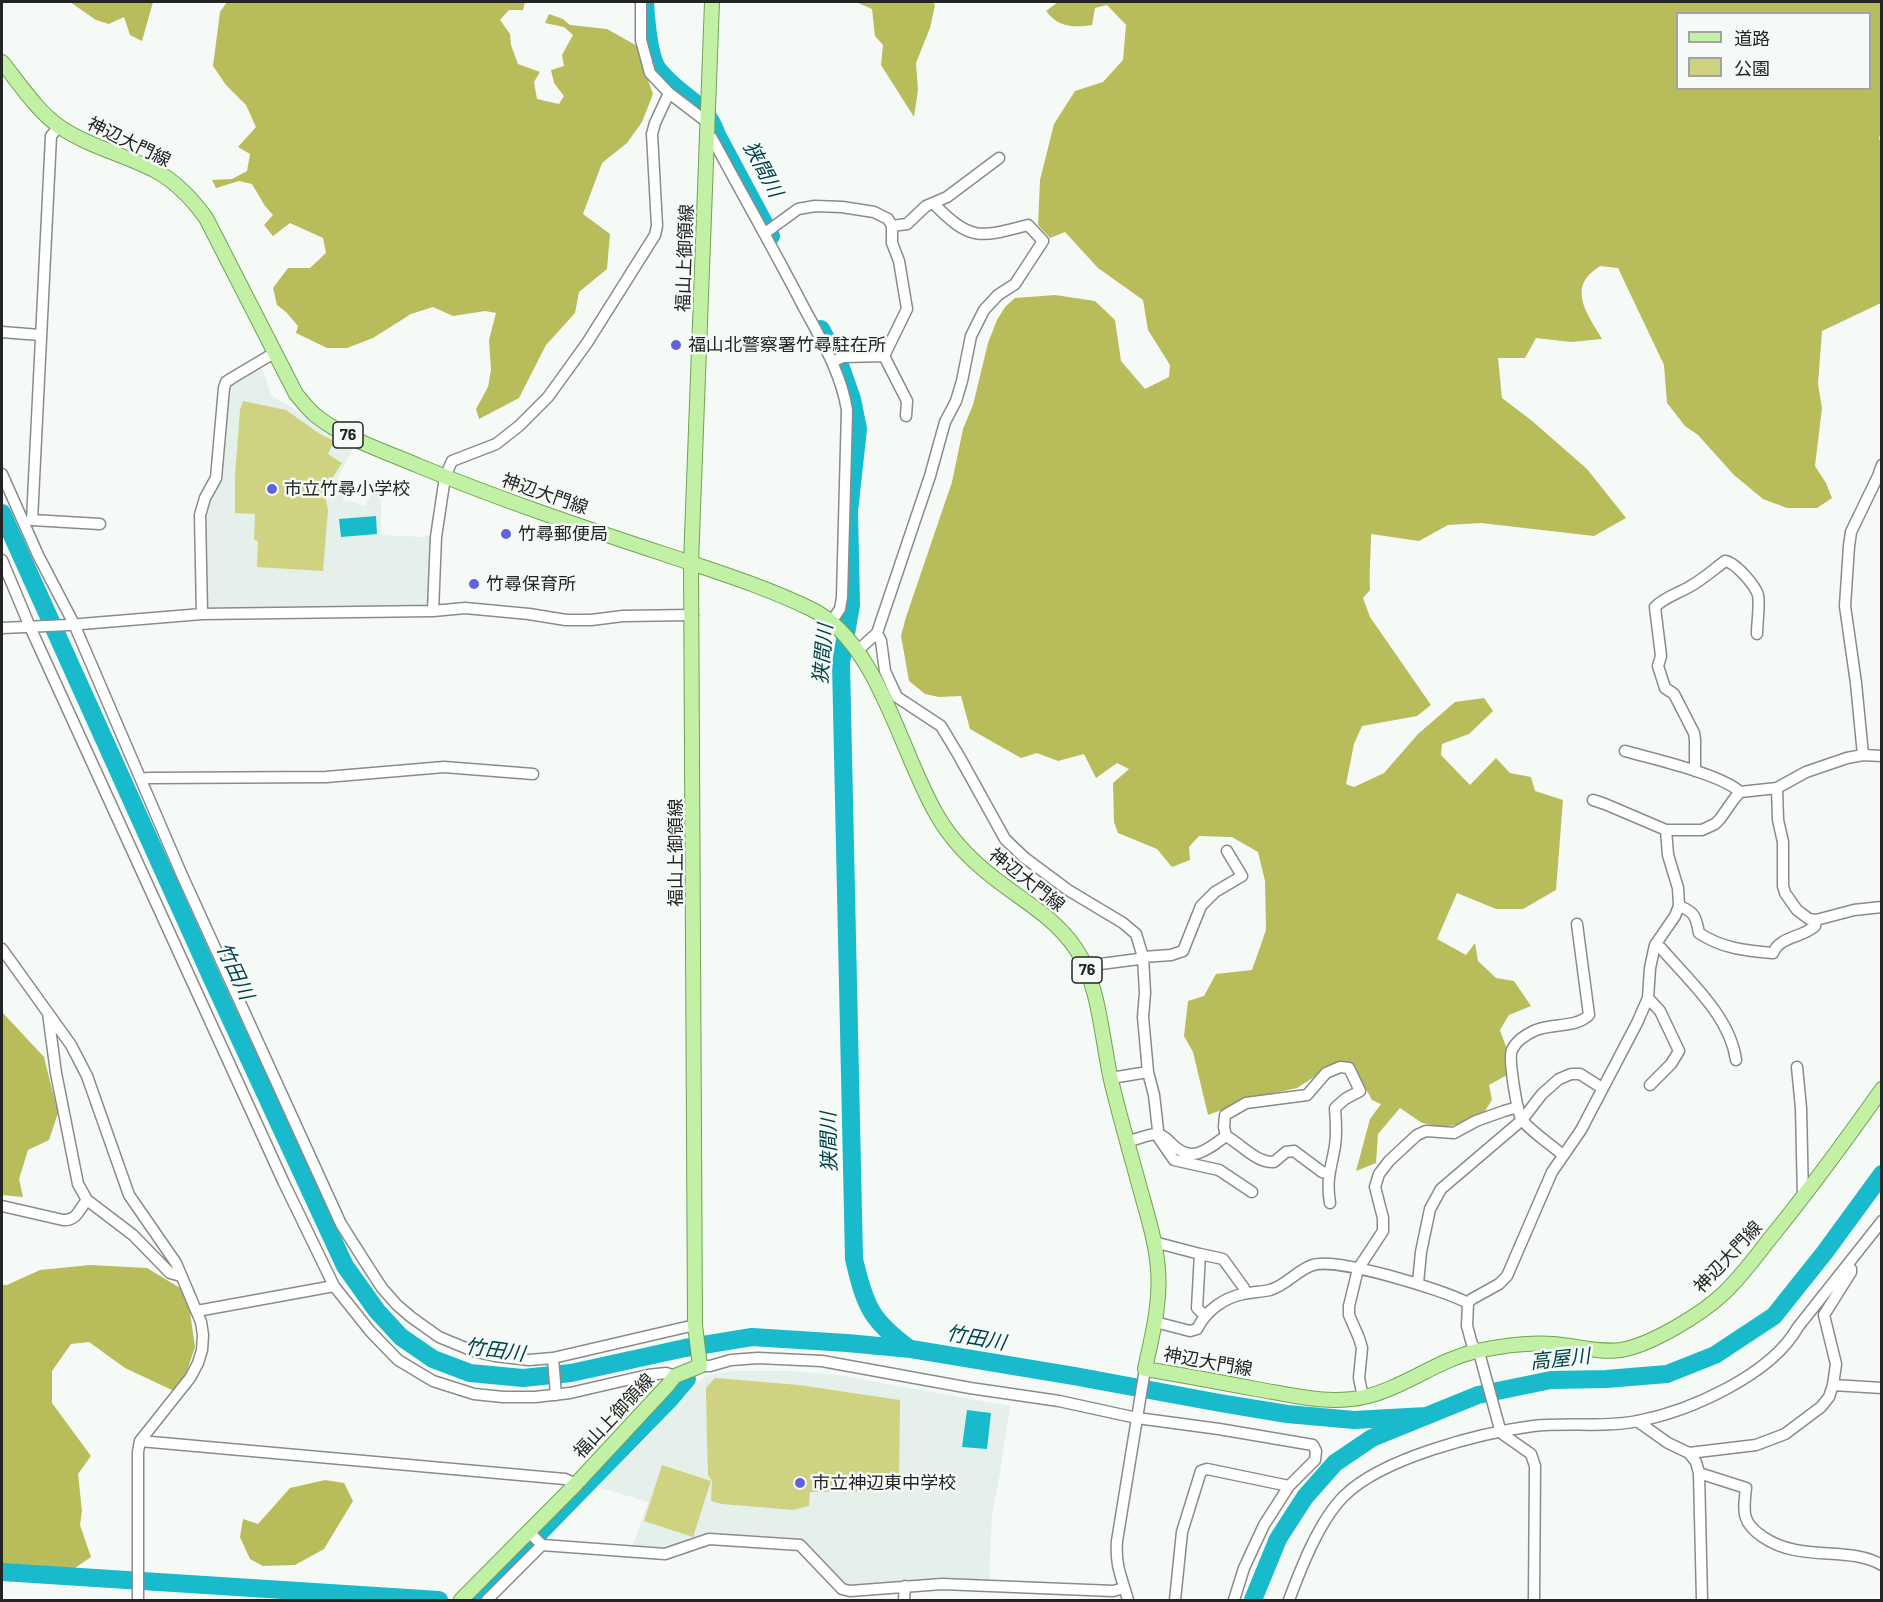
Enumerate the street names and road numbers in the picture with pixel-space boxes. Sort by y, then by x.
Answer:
street label: 神辺大門線 [84,113,174,171]
street label: 福山上御領線 [672,204,698,312]
road number: 76 [333,422,363,448]
street label: 神辺大門線 [499,469,591,519]
street label: 福山上御領線 [665,799,687,907]
street label: 神辺大門線 [985,844,1069,916]
road number: 76 [1072,957,1102,983]
street label: 神辺大門線 [1689,1217,1767,1297]
street label: 神辺大門線 [1162,1344,1254,1380]
street label: 福山上御領線 [569,1369,659,1463]

